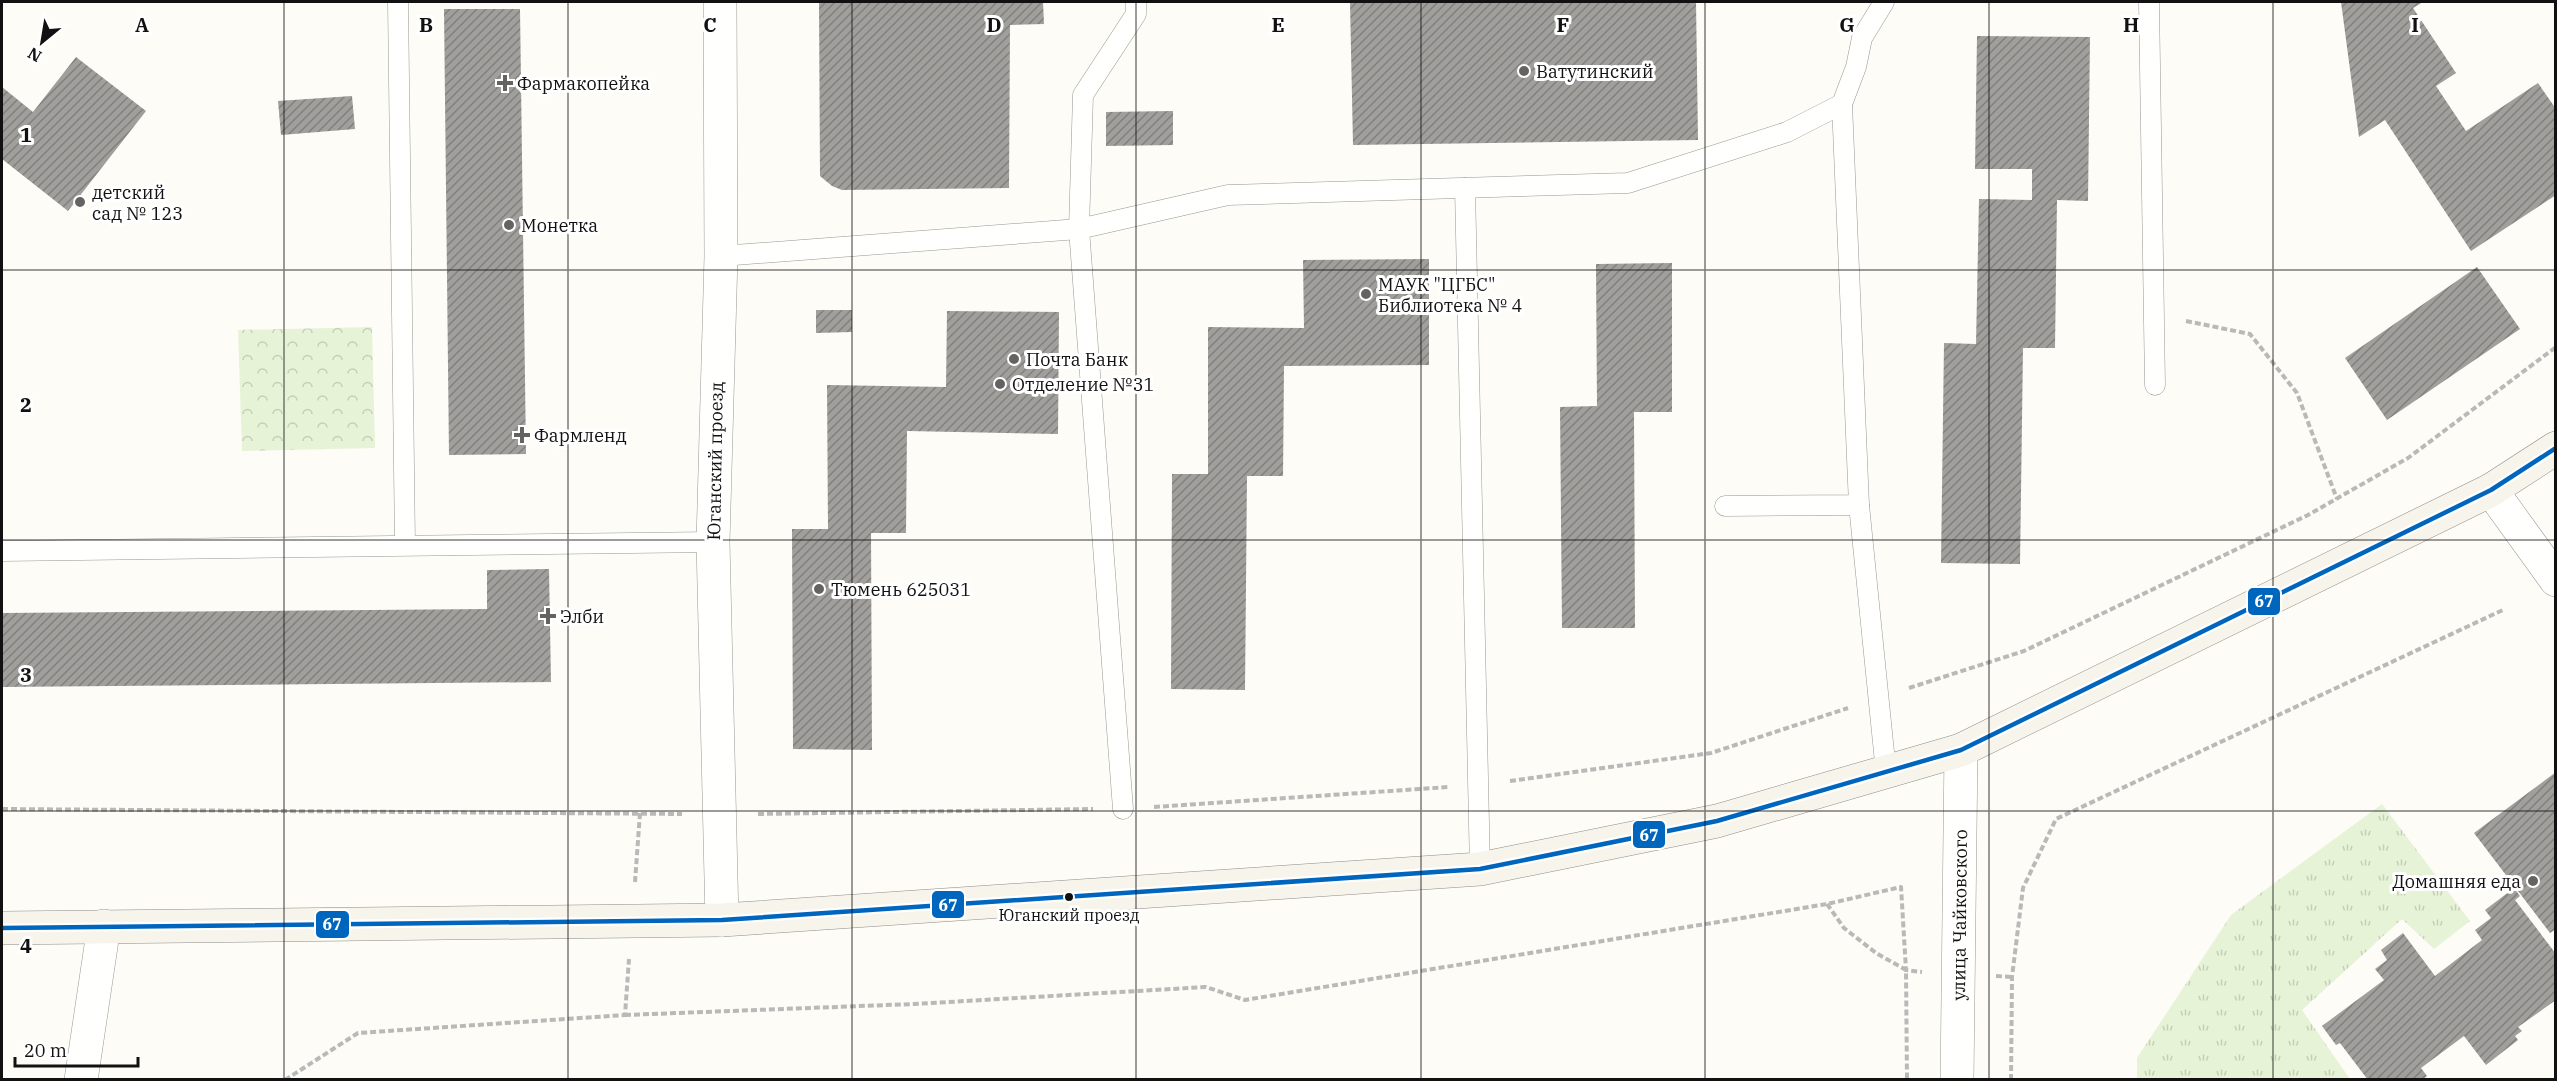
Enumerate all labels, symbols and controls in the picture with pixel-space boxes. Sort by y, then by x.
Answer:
text: A [135,11,149,38]
text: B [419,11,433,38]
text: C [703,11,717,38]
text: D [986,11,1002,38]
text: E [1271,11,1285,38]
text: F [1557,11,1569,38]
text: G [1839,11,1855,38]
text: H [2123,11,2139,38]
text: I [2411,11,2419,38]
north arrow [12,12,72,72]
text: N [24,43,45,67]
place label: Ватутинский [1536,60,1654,83]
marker: Ватутинский [1517,64,1531,78]
place label: Фармакопейка [517,72,650,95]
marker: Фармакопейка [498,76,512,90]
text: 1 [20,121,32,148]
place label: детский сад № 123 [92,181,183,225]
marker: детский сад № 123 [73,195,87,209]
place label: Монетка [521,214,598,237]
marker: Монетка [502,218,516,232]
place label: МАУК "ЦГБС" Библиотека № 4 [1378,273,1522,317]
marker: МАУК "ЦГБС" Библиотека № 4 [1359,287,1373,301]
place label: Почта Банк [1026,348,1129,371]
marker: Почта Банк [1007,352,1021,366]
place label: Отделение №31 [1012,373,1154,396]
marker: Отделение №31 [993,377,1007,391]
street label: Юганский проезд [702,381,728,541]
text: 2 [20,391,32,418]
place label: Фармленд [534,424,627,447]
marker: Фармленд [515,428,529,442]
place label: Тюмень 625031 [831,578,971,601]
marker: Тюмень 625031 [812,582,826,596]
line badge: 67 [2247,587,2281,616]
text: 67 [2254,591,2274,611]
place label: Элби [560,605,604,628]
marker: Элби [541,609,555,623]
text: 3 [20,661,32,688]
line badge: 67 [1632,820,1666,849]
text: 67 [1639,825,1659,845]
street label: улица Чайковского [1946,829,1972,1001]
place label: Домашняя еда [2393,870,2521,893]
marker: Домашняя еда [2526,874,2540,888]
line badge: 67 [931,890,965,919]
marker: Юганский проезд [1063,891,1075,903]
text: 67 [938,895,958,915]
place label: Юганский проезд [998,905,1140,925]
line badge: 67 [315,910,350,939]
text: 67 [322,914,342,934]
text: 4 [20,932,32,959]
scale bar [15,1030,138,1068]
text: 20 m [24,1039,67,1062]

